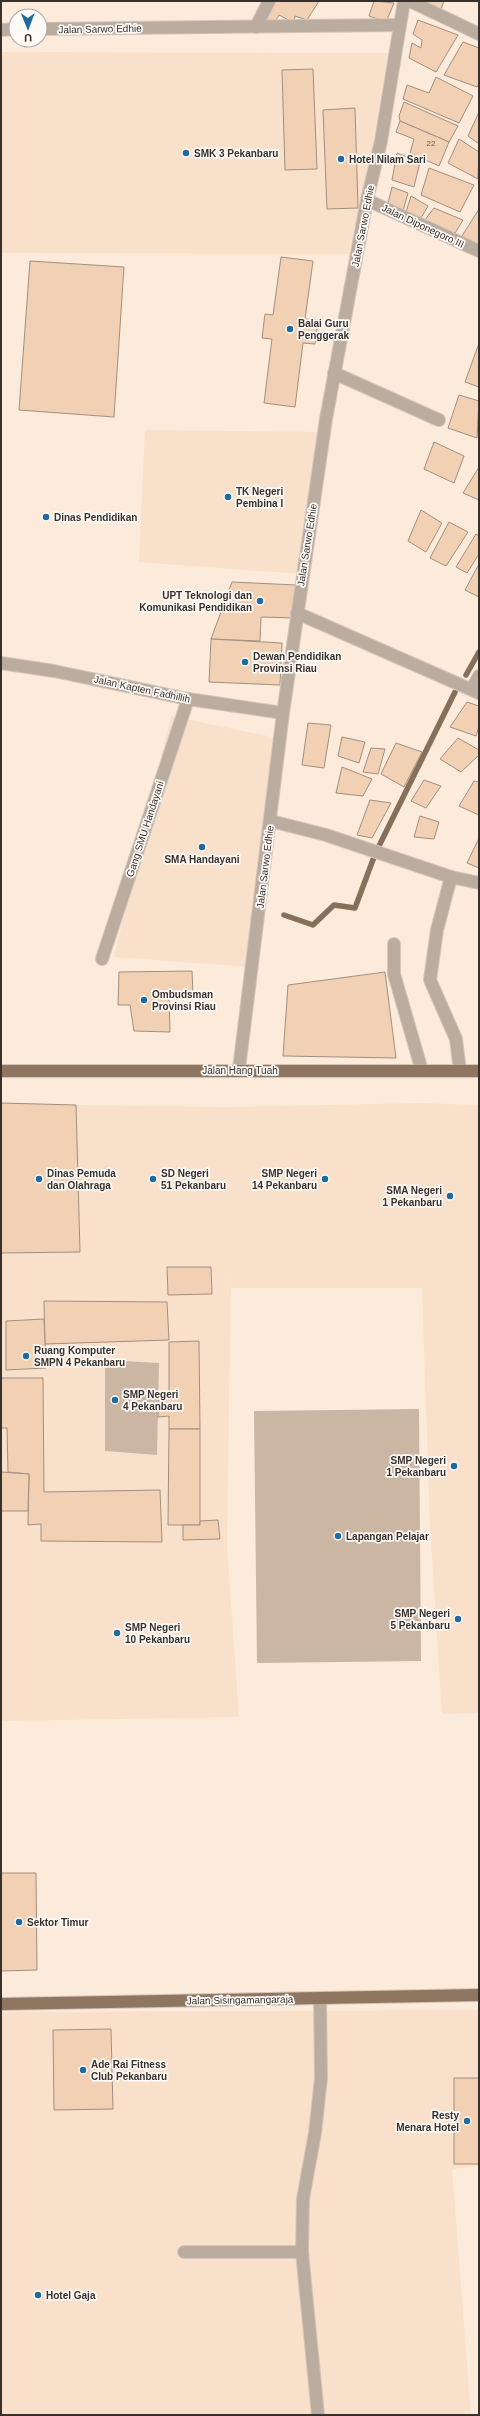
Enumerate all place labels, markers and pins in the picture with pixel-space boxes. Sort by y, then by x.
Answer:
marker: SMK 3 Pekanbaru [181,148,191,158]
place label: SMK 3 Pekanbaru [194,148,278,159]
marker: Hotel Nilam Sari [336,154,346,164]
place label: Hotel Nilam Sari [349,154,426,165]
place label: Balai Guru Penggerak [298,318,350,341]
marker: Balai Guru Penggerak [285,324,295,334]
place label: TK Negeri Pembina I [236,486,283,509]
marker: TK Negeri Pembina I [223,492,233,502]
marker: Dinas Pendidikan [41,512,51,522]
place label: Dinas Pendidikan [54,512,137,523]
place label: UPT Teknologi dan Komunikasi Pendidikan [139,590,252,613]
marker: UPT Teknologi dan Komunikasi Pendidikan [255,596,265,606]
place label: Dewan Pendidikan Provinsi Riau [253,651,341,674]
marker: Dewan Pendidikan Provinsi Riau [240,657,250,667]
marker: SMA Handayani [197,842,207,852]
place label: SMA Handayani [164,854,240,865]
place label: Ombudsman Provinsi Riau [152,989,216,1012]
marker: Ombudsman Provinsi Riau [139,995,149,1005]
place label: Dinas Pemuda dan Olahraga [47,1168,116,1191]
place label: SD Negeri 51 Pekanbaru [161,1168,226,1191]
place label: SMP Negeri 14 Pekanbaru [252,1168,317,1191]
marker: Dinas Pemuda dan Olahraga [34,1174,44,1184]
marker: SD Negeri 51 Pekanbaru [148,1174,158,1184]
marker: SMP Negeri 14 Pekanbaru [320,1174,330,1184]
place label: SMA Negeri 1 Pekanbaru [383,1185,442,1208]
marker: SMA Negeri 1 Pekanbaru [445,1191,455,1201]
place label: Ruang Komputer SMPN 4 Pekanbaru [34,1345,125,1368]
marker: Ruang Komputer SMPN 4 Pekanbaru [21,1351,31,1361]
place label: SMP Negeri 4 Pekanbaru [123,1389,182,1412]
marker: SMP Negeri 4 Pekanbaru [110,1395,120,1405]
place label: SMP Negeri 1 Pekanbaru [387,1455,446,1478]
marker: SMP Negeri 1 Pekanbaru [449,1461,459,1471]
marker: Lapangan Pelajar [333,1531,343,1541]
place label: Lapangan Pelajar [346,1531,429,1542]
place label: SMP Negeri 5 Pekanbaru [391,1608,450,1631]
marker: SMP Negeri 5 Pekanbaru [453,1614,463,1624]
place label: SMP Negeri 10 Pekanbaru [125,1622,190,1645]
marker: SMP Negeri 10 Pekanbaru [112,1628,122,1638]
marker: Sektor Timur [14,1917,24,1927]
place label: Sektor Timur [27,1917,89,1928]
place label: Ade Rai Fitness Club Pekanbaru [91,2059,167,2082]
marker: Ade Rai Fitness Club Pekanbaru [78,2065,88,2075]
place label: Resty Menara Hotel [396,2110,459,2133]
marker: Resty Menara Hotel [462,2116,472,2126]
marker: Hotel Gaja [33,2290,43,2300]
place label: Hotel Gaja [46,2290,96,2301]

